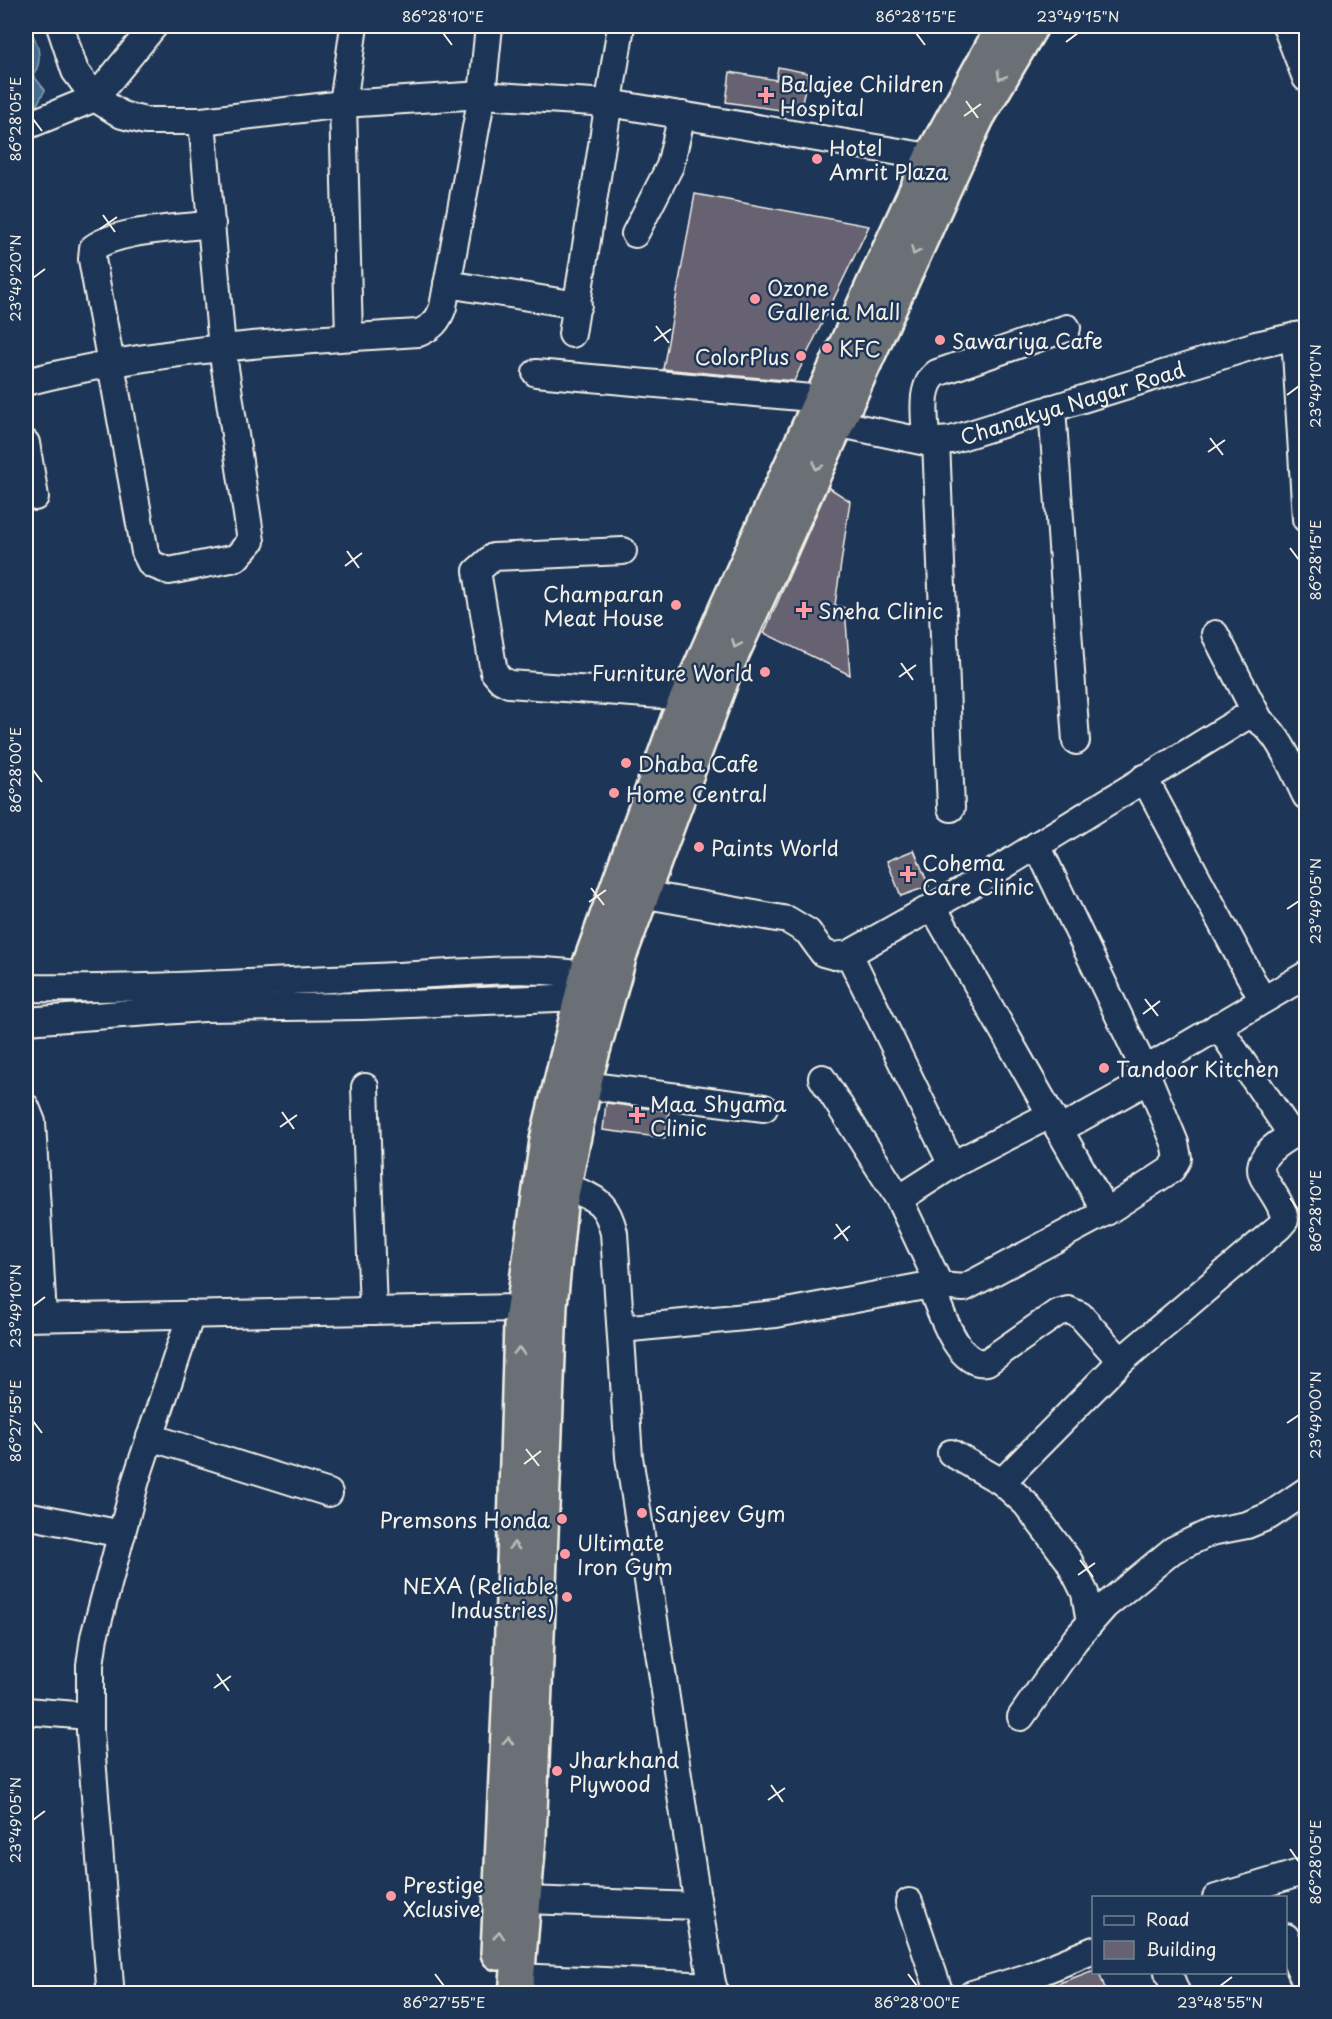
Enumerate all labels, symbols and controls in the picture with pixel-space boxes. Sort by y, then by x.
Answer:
text: 86°28'10"E [402,4,484,27]
text: 86°28'15"E [875,4,957,27]
text: 23°49'15"N [1037,4,1119,27]
place label: Balajee Children Hospital [780,67,944,123]
one-way arrow [997,70,1009,80]
text: 86°28'05"E [3,77,26,161]
marker: Balajee Children Hospital [757,86,775,104]
place label: Hotel Amrit Plaza [829,131,949,187]
marker: Hotel Amrit Plaza [810,152,824,166]
text: 23°49'20"N [3,234,26,322]
one-way arrow [911,245,923,256]
place label: Ozone Galleria Mall [767,271,900,327]
marker: Ozone Galleria Mall [748,292,762,306]
place label: Sawariya Cafe [952,324,1103,356]
place label: KFC [839,332,881,364]
marker: Sawariya Cafe [933,333,947,347]
place label: ColorPlus [695,340,789,372]
marker: KFC [820,341,834,355]
text: 23°49'10"N [1303,344,1326,428]
marker: ColorPlus [794,349,808,363]
street label: Chanakya Nagar Road [956,352,1189,452]
one-way arrow [812,460,824,471]
text: 86°28'15"E [1303,519,1326,601]
place label: Champaran Meat House [543,577,664,633]
place label: Sneha Clinic [818,594,943,626]
marker: Champaran Meat House [669,598,683,612]
marker: Sneha Clinic [795,601,813,619]
one-way arrow [731,638,743,649]
place label: Furniture World [592,656,753,688]
marker: Furniture World [758,665,772,679]
text: 86°28'00"E [3,727,26,813]
place label: Dhaba Cafe [638,747,758,779]
marker: Dhaba Cafe [619,756,633,770]
place label: Home Central [626,777,768,809]
marker: Home Central [607,786,621,800]
place label: Paints World [711,831,839,863]
marker: Paints World [692,840,706,854]
place label: Cohema Care Clinic [922,846,1034,902]
text: 23°49'05"N [1303,858,1326,944]
marker: Cohema Care Clinic [899,865,917,883]
place label: Tandoor Kitchen [1116,1052,1279,1084]
marker: Tandoor Kitchen [1097,1061,1111,1075]
place label: Maa Shyama Clinic [650,1087,787,1143]
marker: Maa Shyama Clinic [628,1106,646,1124]
text: 86°28'10"E [1303,1170,1326,1252]
text: 23°49'10"N [3,1264,26,1348]
one-way arrow [513,1346,526,1355]
text: 23°49'00"N [1303,1371,1326,1459]
text: 86°27'55"E [3,1380,26,1462]
place label: Sanjeev Gym [654,1497,786,1529]
place label: Premsons Honda [380,1503,551,1535]
marker: Sanjeev Gym [635,1506,649,1520]
marker: Premsons Honda [555,1512,569,1526]
place label: Ultimate Iron Gym [577,1526,673,1582]
one-way arrow [508,1541,521,1550]
marker: Ultimate Iron Gym [558,1547,572,1561]
place label: NEXA (Reliable Industries) [403,1569,555,1625]
marker: NEXA (Reliable Industries) [560,1590,574,1604]
one-way arrow [501,1736,514,1745]
place label: Jharkhand Plywood [569,1743,679,1799]
marker: Jharkhand Plywood [550,1764,564,1778]
text: 23°49'05"N [3,1777,26,1863]
text: 86°28'05"E [1303,1820,1326,1904]
place label: Prestige Xclusive [403,1868,484,1924]
marker: Prestige Xclusive [384,1889,398,1903]
legend [1092,1896,1287,1974]
text: Road [1146,1905,1190,1932]
one-way arrow [493,1931,506,1940]
text: Building [1146,1935,1216,1962]
text: 86°27'55"E [403,1990,485,2013]
text: 86°28'00"E [874,1990,960,2013]
text: 23°48'55"N [1177,1990,1263,2013]

